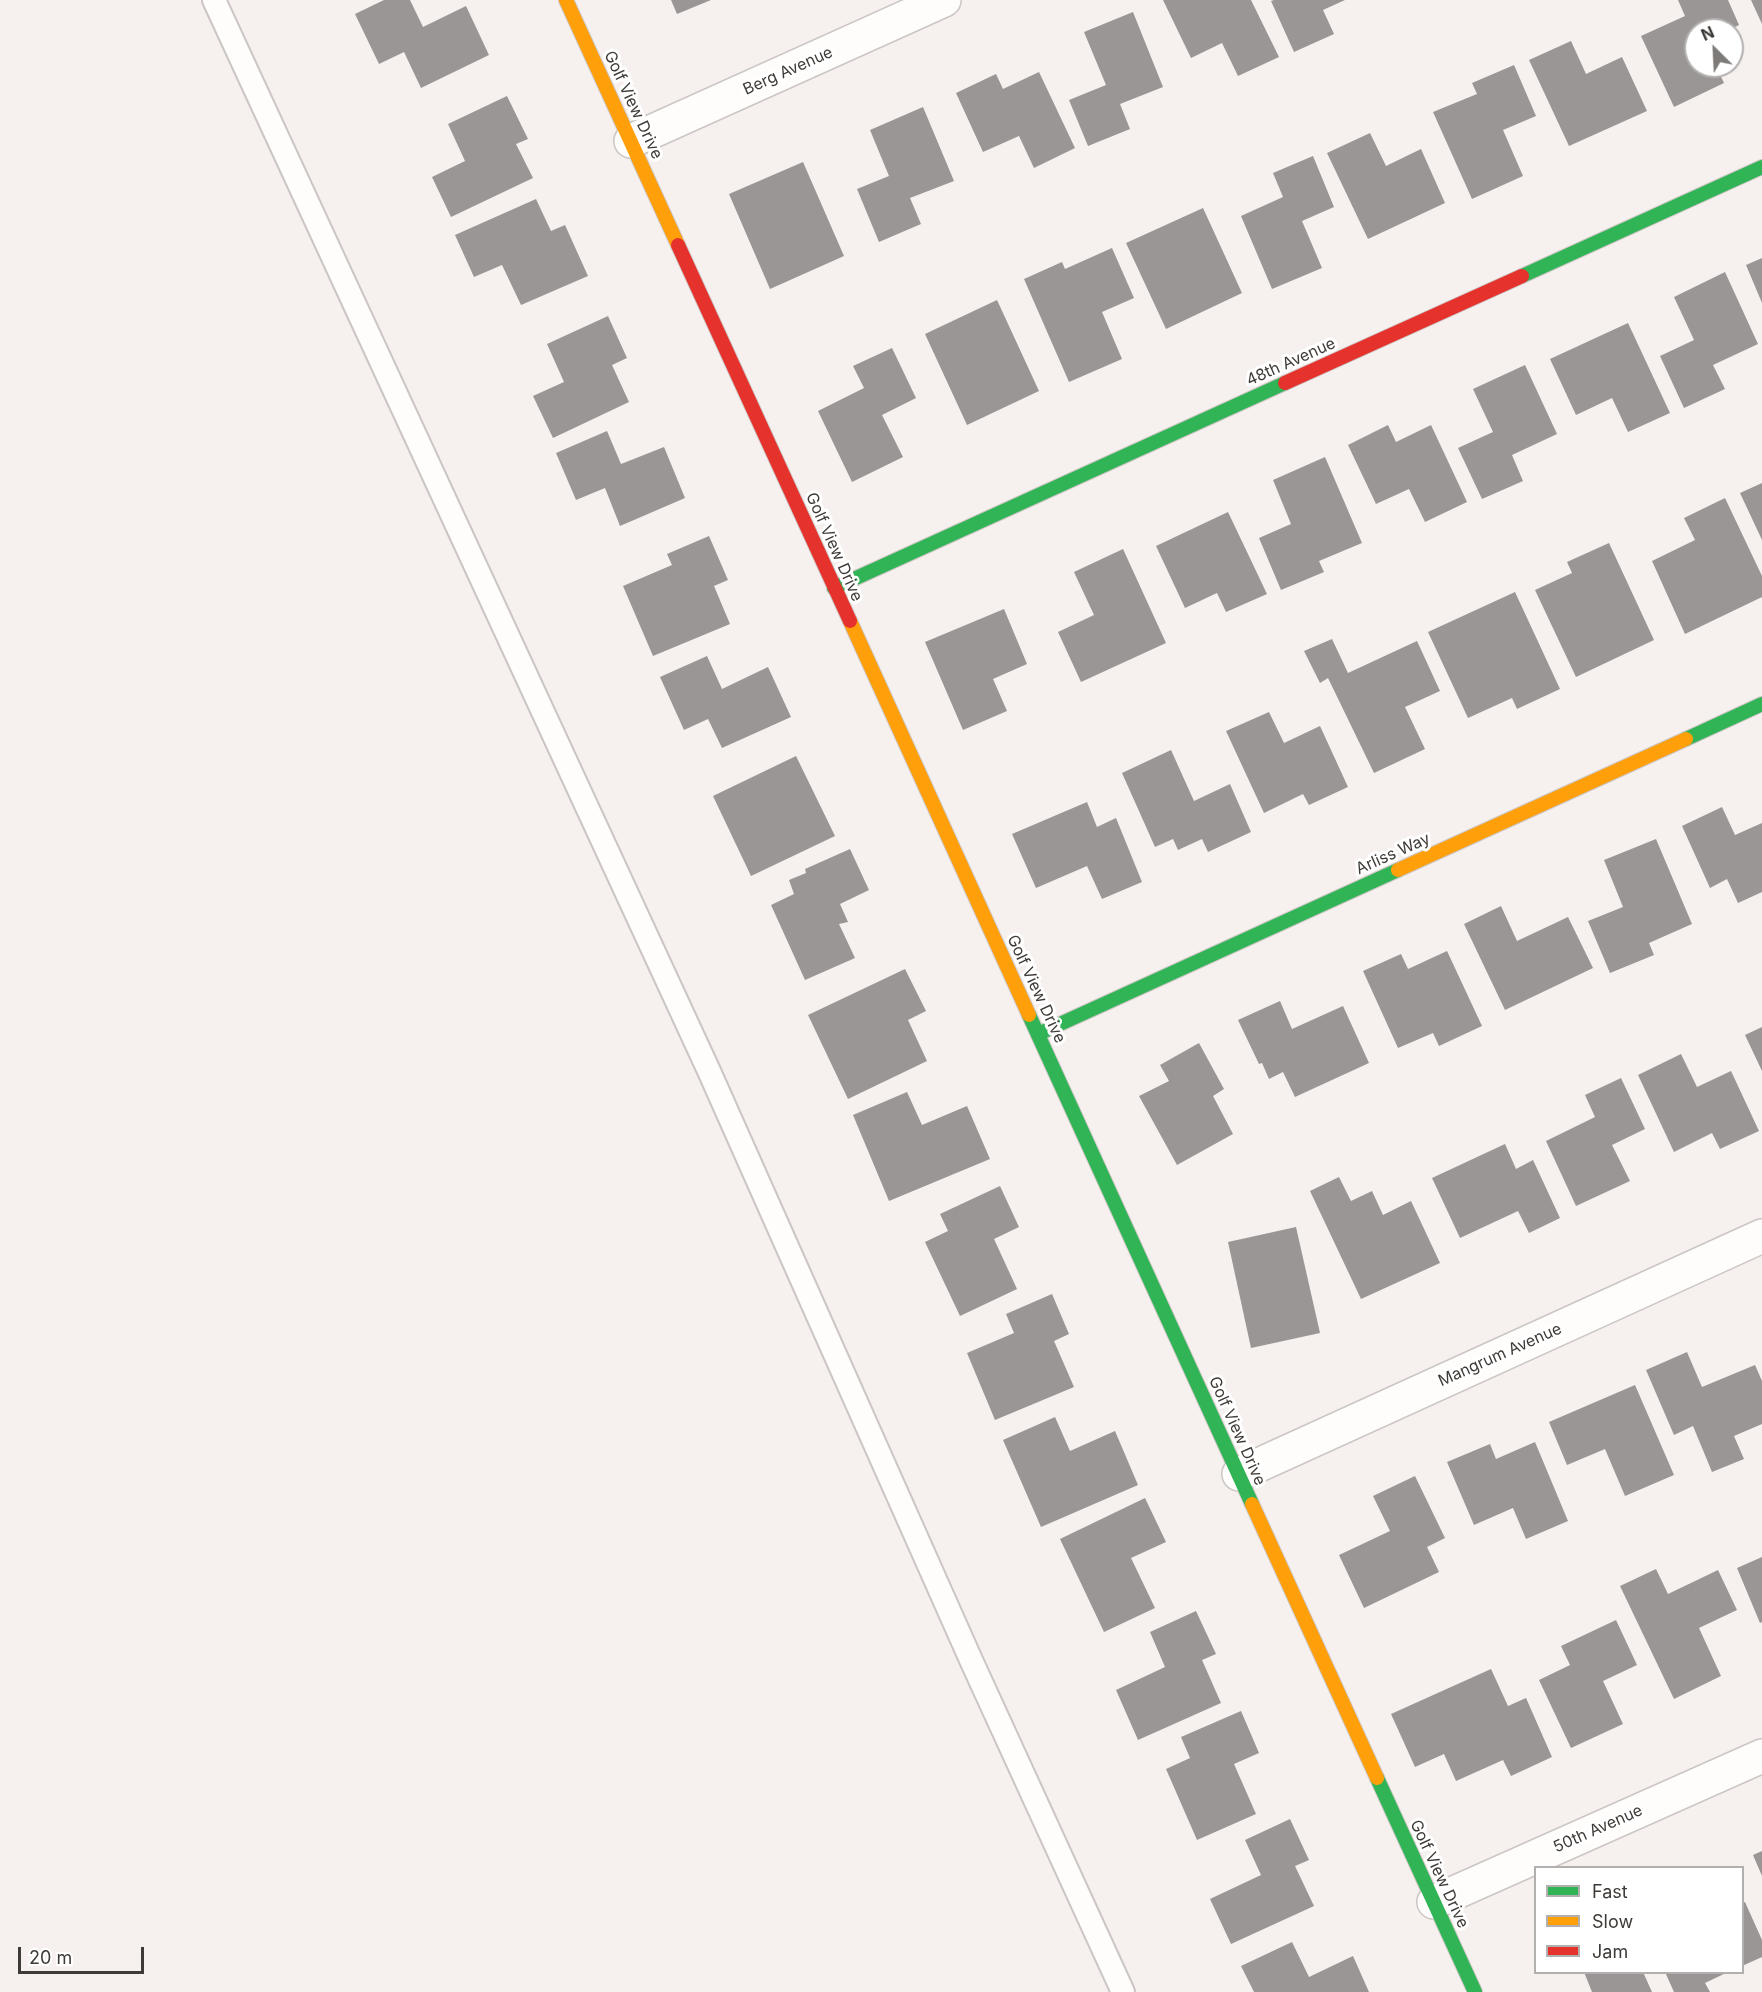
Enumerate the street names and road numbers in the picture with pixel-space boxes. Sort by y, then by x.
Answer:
street label: Berg Avenue [740,43,836,99]
street label: Golf View Drive [600,48,666,162]
street label: 48th Avenue [1243,334,1339,390]
street label: Golf View Drive [801,490,867,604]
street label: Arliss Way [1353,829,1433,879]
street label: Golf View Drive [1003,932,1069,1046]
street label: Mangrum Avenue [1435,1319,1565,1391]
street label: Golf View Drive [1204,1374,1270,1488]
street label: 50th Avenue [1550,1801,1646,1857]
street label: Golf View Drive [1406,1817,1472,1931]

